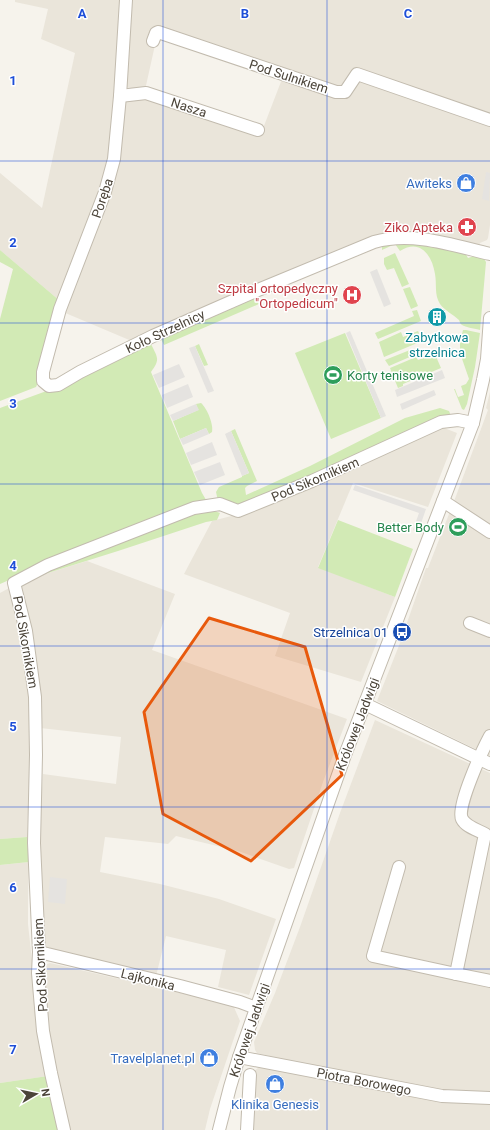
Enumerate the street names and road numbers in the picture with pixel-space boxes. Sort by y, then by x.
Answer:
street label: Pod Sulnikiem [247,57,330,96]
street label: Nasza [169,95,209,120]
street label: Poręba [89,176,116,220]
street label: Koło Strzelnicy [123,307,207,356]
street label: Pod Sikornikiem [269,454,361,505]
street label: Pod Sikornikiem [10,595,41,690]
street label: Królowej Jadwigi [333,676,382,773]
street label: Pod Sikornikiem [31,918,50,1012]
street label: Lajkonika [119,966,176,993]
street label: Królowej Jadwigi [226,981,273,1079]
street label: Piotra Borowego [315,1065,412,1098]

